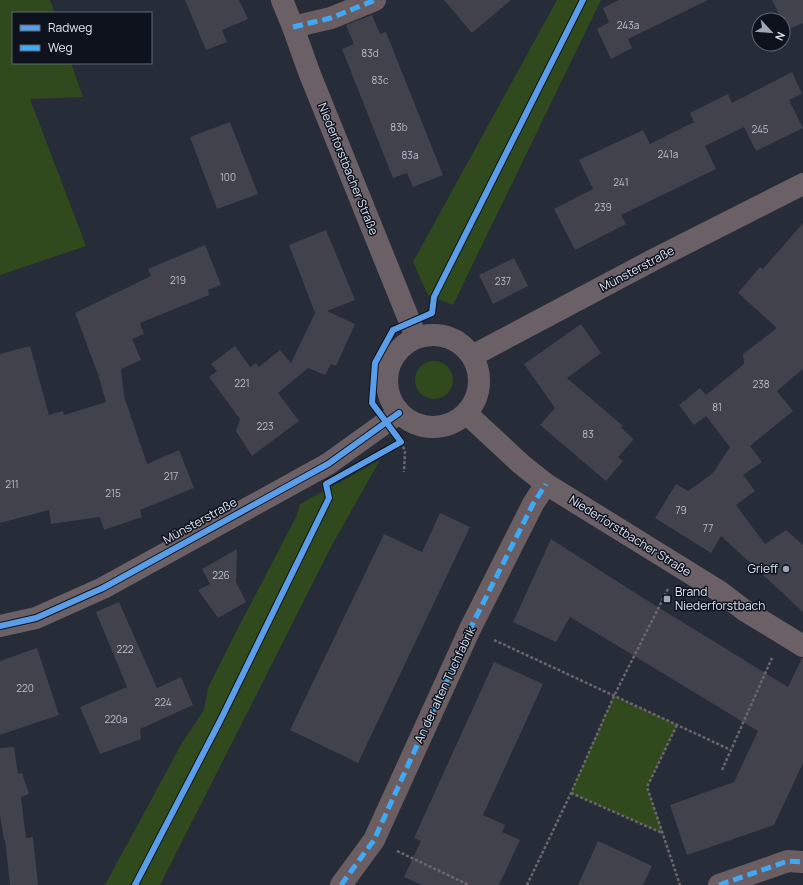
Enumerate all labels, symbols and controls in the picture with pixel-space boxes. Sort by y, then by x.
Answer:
legend [12,12,152,64]
north arrow [751,12,791,52]
house number: 243a [617,18,639,32]
text: Radweg [48,19,92,36]
text: N [772,30,789,44]
text: Weg [48,39,73,56]
house number: 83d [361,46,379,60]
house number: 83c [372,73,389,87]
street label: Niederforstbacher Straße [314,100,383,237]
house number: 83b [390,120,408,134]
house number: 245 [751,122,769,136]
house number: 241a [658,147,678,161]
house number: 83a [402,148,418,162]
house number: 100 [220,170,236,184]
house number: 241 [613,175,629,189]
house number: 239 [594,200,612,214]
street label: Münsterstraße [596,242,677,295]
house number: 219 [170,273,186,287]
house number: 237 [495,274,511,288]
house number: 221 [234,376,250,390]
house number: 238 [752,377,770,391]
house number: 81 [712,400,722,414]
house number: 223 [257,419,273,433]
house number: 83 [582,427,594,441]
house number: 217 [164,469,178,483]
house number: 211 [5,477,19,491]
house number: 215 [105,486,121,500]
street label: Niederforstbacher Straße [566,491,695,580]
street label: Münsterstraße [160,493,240,548]
house number: 79 [675,503,687,517]
house number: 77 [703,521,713,535]
place label: Grieff [747,560,778,577]
marker: Grieff [781,564,791,574]
house number: 226 [212,568,230,582]
place label: Brand Niederforstbach [675,583,765,614]
marker: Brand Niederforstbach [662,594,672,604]
street label: An der alten Tuchfabrik [410,623,479,746]
house number: 222 [116,642,134,656]
house number: 220 [16,681,34,695]
house number: 224 [154,695,172,709]
house number: 220a [104,712,128,726]

